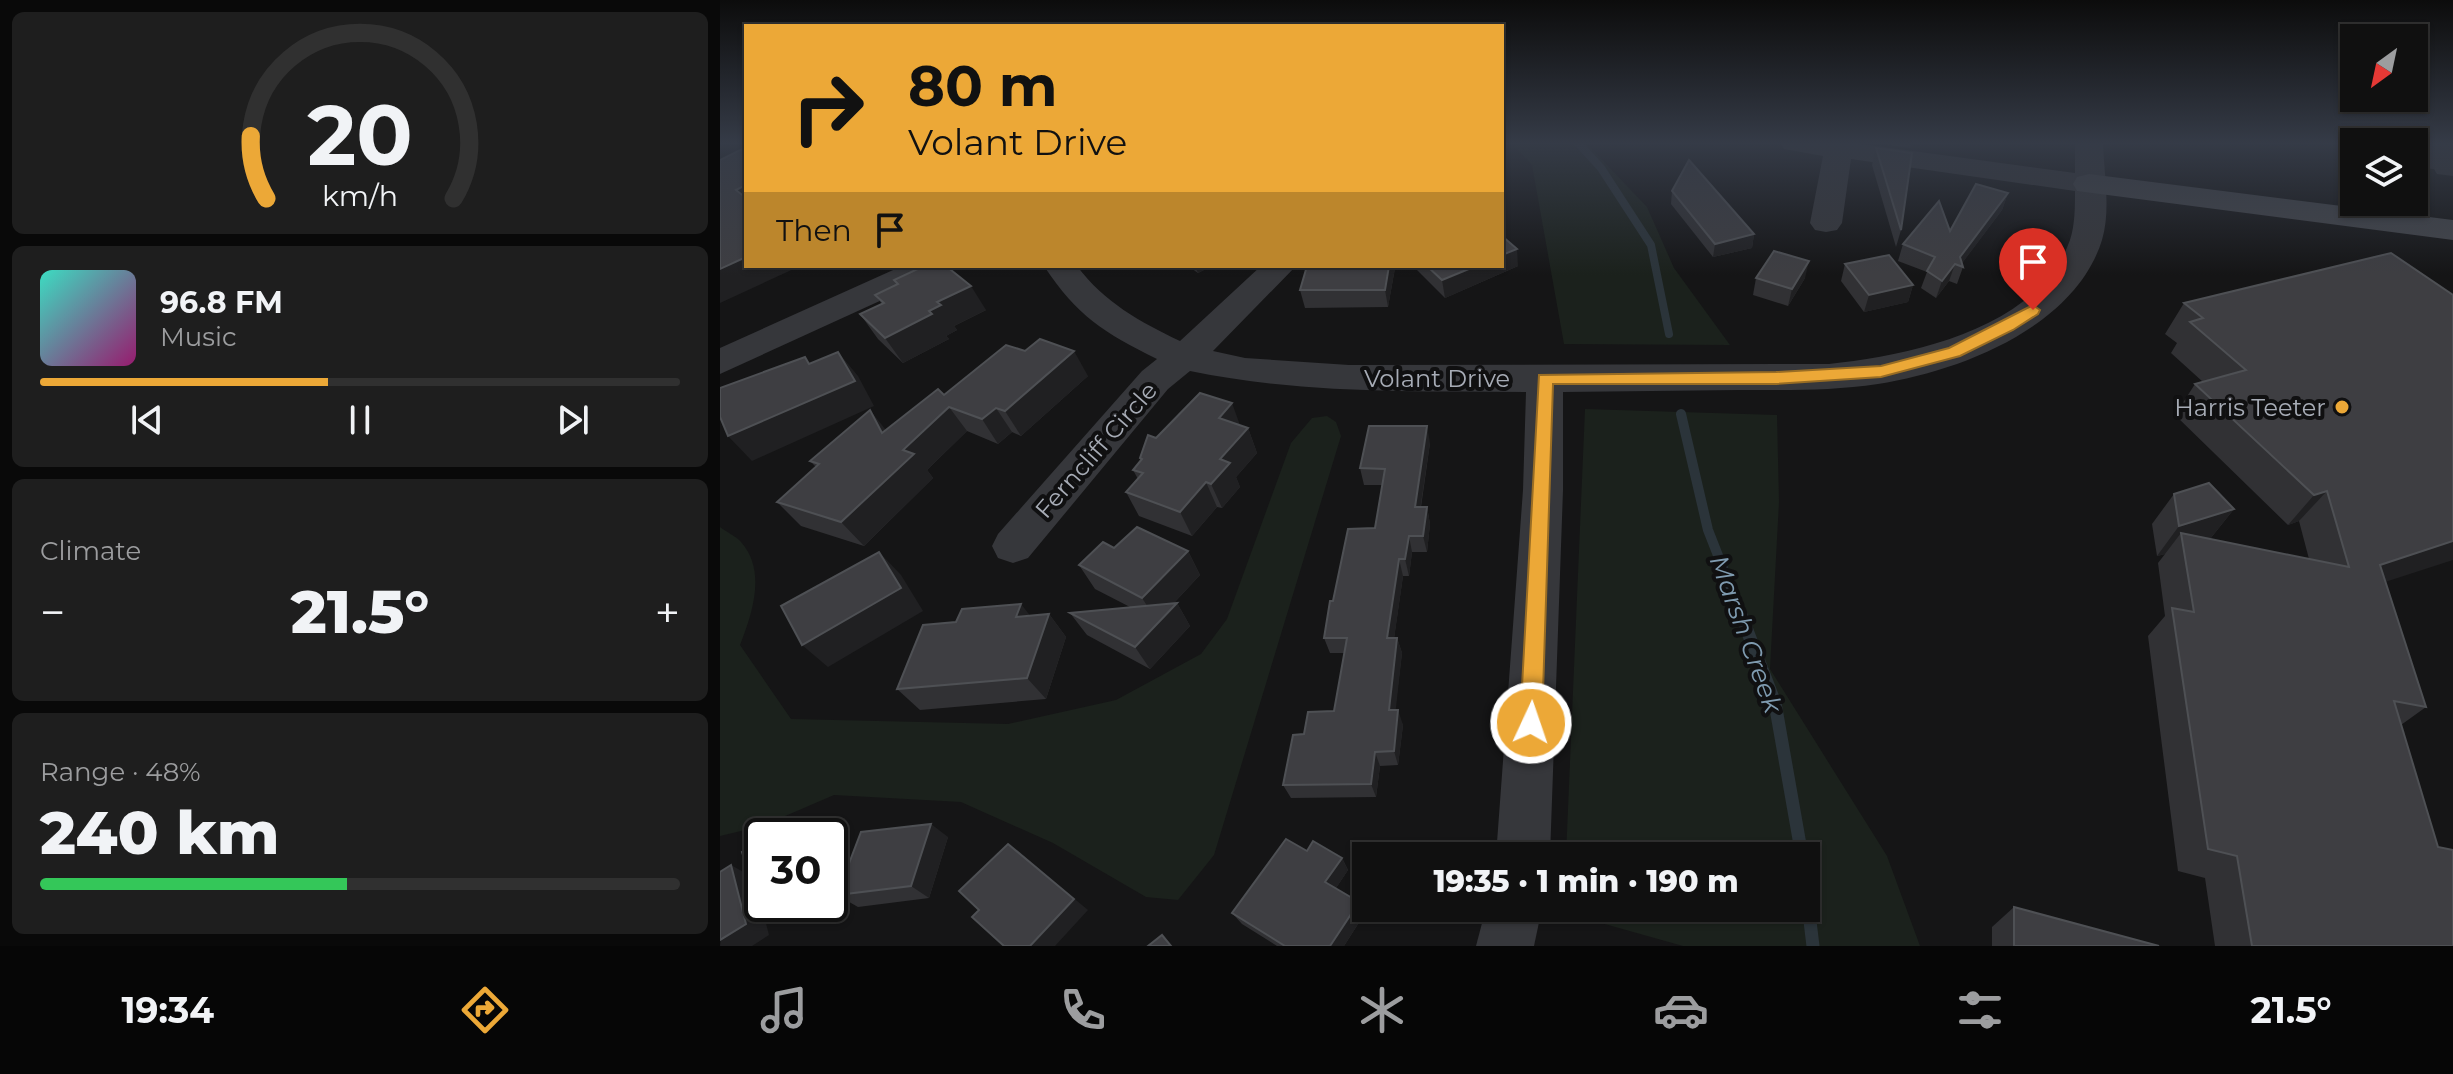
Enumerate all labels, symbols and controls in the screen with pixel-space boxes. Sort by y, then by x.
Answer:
north arrow [2340,24,2428,112]
map controls [2340,24,2428,216]
text: 80 m [908,52,1058,120]
icon: right [776,56,880,160]
text: 20 [307,83,413,185]
text: Volant Drive [908,120,1127,164]
button: layers [2340,128,2428,216]
text: km/h [322,178,398,213]
icon: arrive [868,208,912,252]
text: Then [776,212,852,249]
pin [1999,228,2067,310]
icon: arrive [2011,240,2055,284]
text: 96.8 FM [160,284,283,321]
text: Music [160,321,237,353]
street label: Volant Drive [1364,364,1510,393]
street label: Ferncliff Circle [1029,376,1163,524]
place label: Harris Teeter [2174,393,2326,422]
icon: previous [125,398,169,442]
icon: pause [338,398,382,442]
icon: next [551,398,595,442]
marker: Harris Teeter [2333,398,2351,416]
text: Climate [40,535,141,567]
water label: Marsh Creek [1703,551,1790,719]
text: 21.5° [291,575,429,648]
text: − [40,585,65,639]
text: + [655,585,680,639]
position arrow [1489,681,1573,765]
text: Range · 48% [40,756,201,788]
text: 240 km [40,796,279,869]
speed limit sign: 30 [744,818,848,922]
text: 19:35 · 1 min · 190 m [1433,863,1739,900]
icon: directions [457,982,513,1038]
icon: music [756,982,812,1038]
icon: phone [1055,982,1111,1038]
icon: climate [1354,982,1410,1038]
icon: car [1653,982,1709,1038]
icon: filters [1952,982,2008,1038]
text: 19:34 [121,988,214,1032]
text: 21.5° [2251,988,2332,1032]

